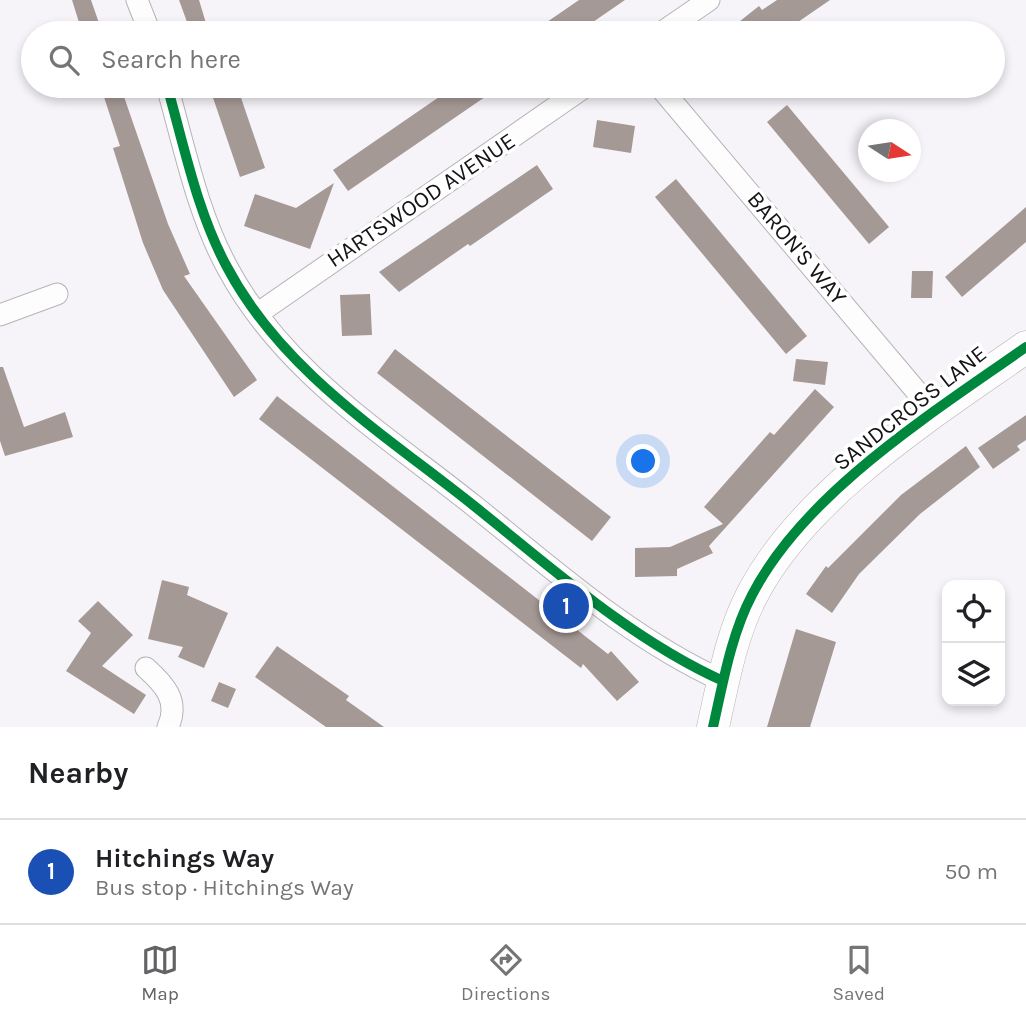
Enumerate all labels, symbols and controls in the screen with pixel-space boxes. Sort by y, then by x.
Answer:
search box [21,21,1005,98]
icon: search [45,41,83,79]
text: Search here [101,44,241,75]
north arrow [858,119,921,182]
street label: HARTSWOOD AVENUE [322,127,520,273]
street label: BARON'S WAY [742,186,852,310]
street label: SANDCROSS LANE [828,340,992,476]
your location [626,444,660,478]
pin: 1 [543,580,589,632]
map controls [942,580,1005,706]
button: locate [942,580,1005,643]
button: layers [942,643,1005,706]
text: Nearby [28,755,128,791]
text: Hitchings Way [95,843,274,874]
text: 1 [47,858,55,885]
text: 50 m [944,858,998,885]
text: Bus stop · Hitchings Way [95,874,354,901]
tab: Map [141,941,179,1005]
tab: Directions [461,941,550,1005]
tab: Saved [832,941,885,1005]

